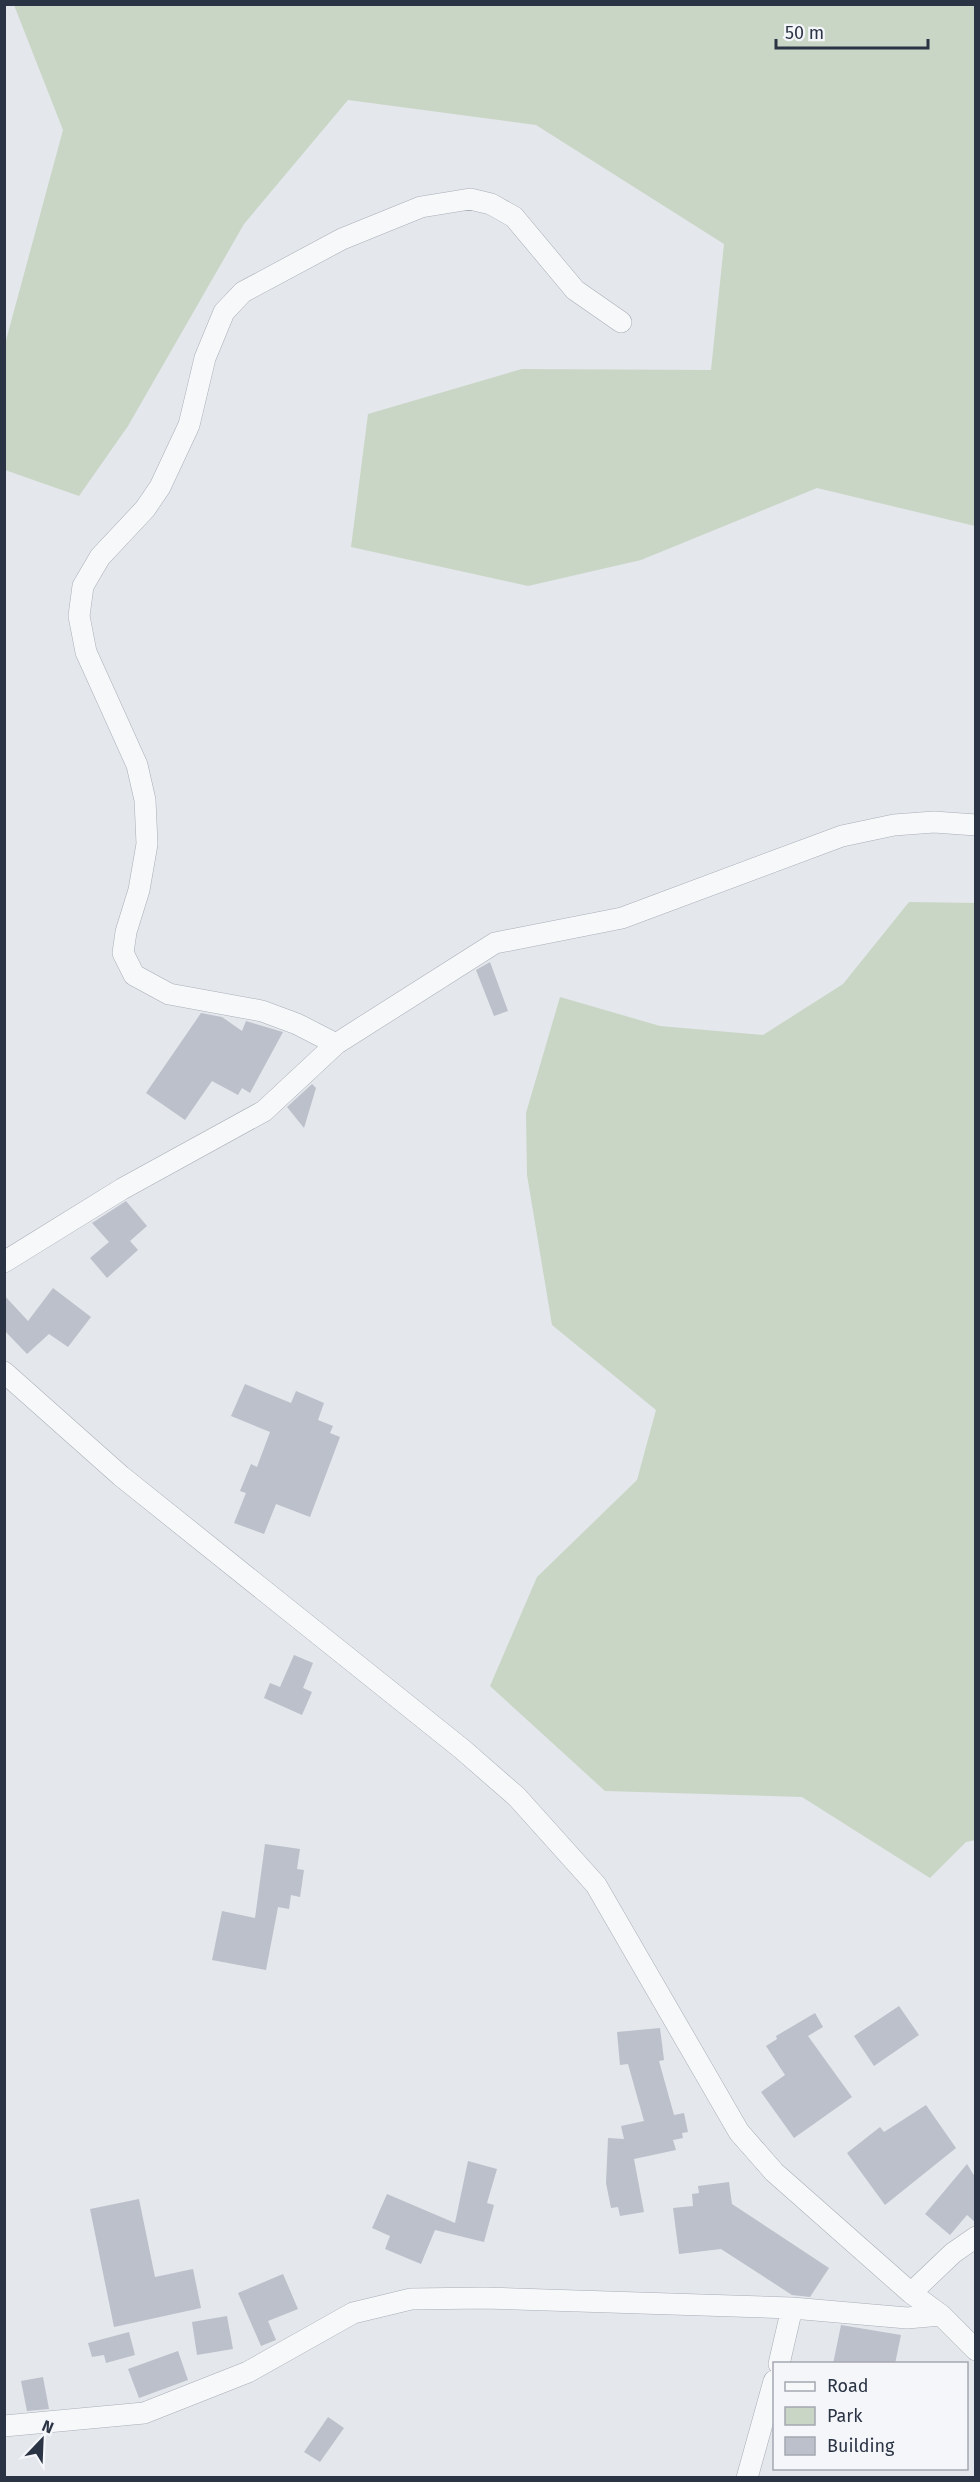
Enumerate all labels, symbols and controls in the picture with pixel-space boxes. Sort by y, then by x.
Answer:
scale bar [776,12,928,50]
text: 50 m [785,22,824,44]
legend [773,2362,968,2470]
text: Road [827,2375,869,2397]
text: Park [827,2405,863,2427]
north arrow [12,2410,72,2470]
text: N [39,2416,56,2437]
text: Building [827,2435,895,2457]

